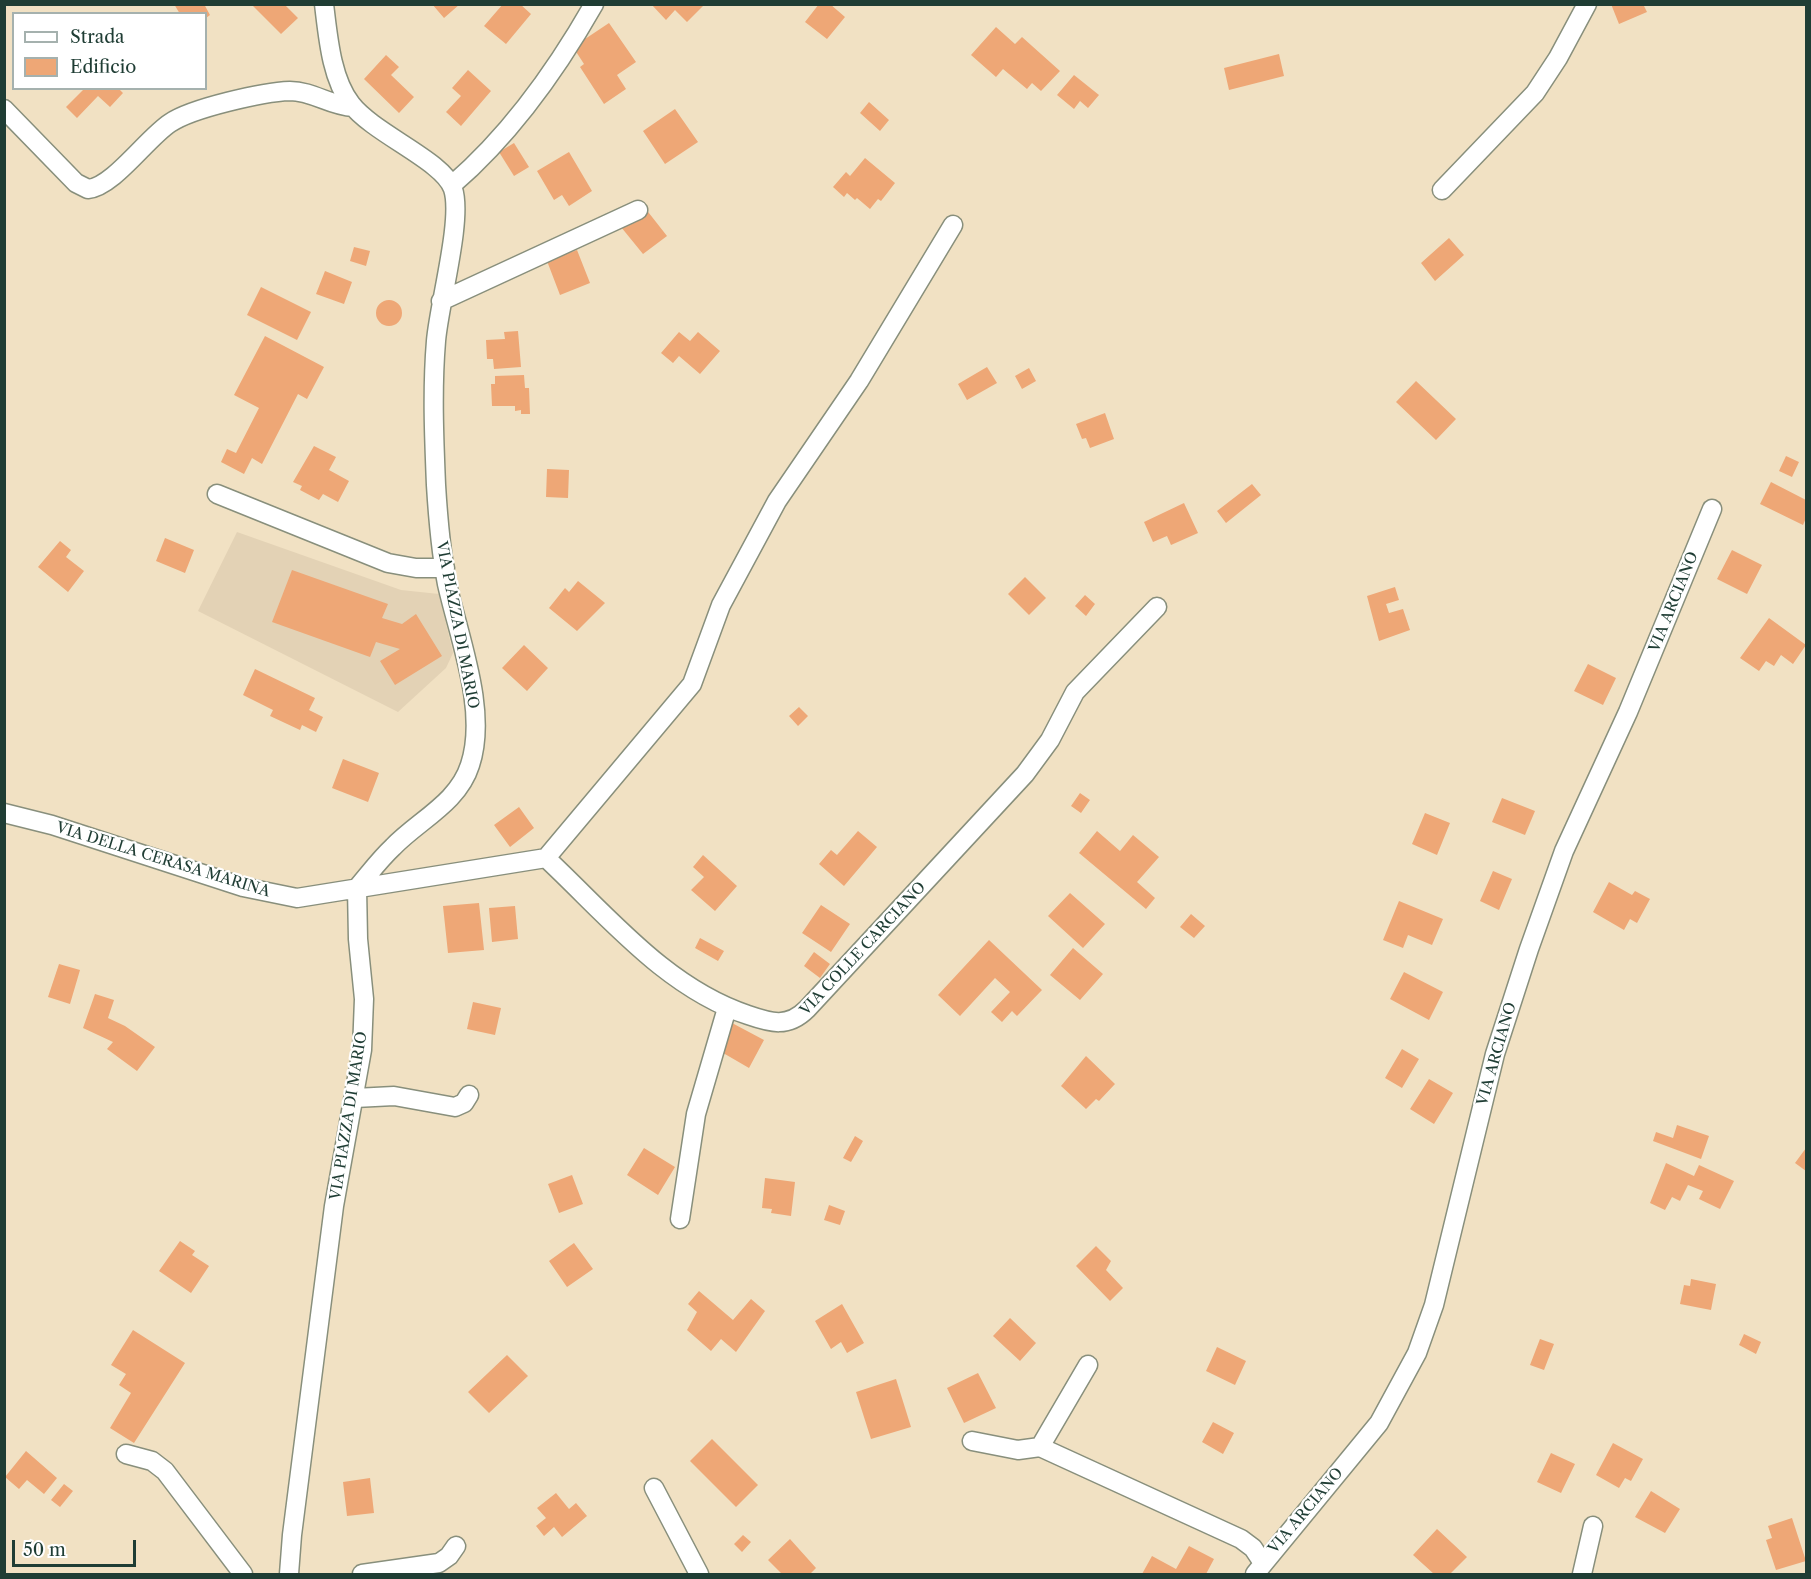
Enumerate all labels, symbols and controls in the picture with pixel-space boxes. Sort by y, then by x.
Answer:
legend [12,12,207,90]
text: Strada [70,26,125,48]
text: Edificio [70,56,136,78]
street label: VIA PIAZZA DI MARIO [432,540,482,710]
street label: VIA ARCIANO [1646,549,1702,655]
street label: VIA DELLA CERASA MARINA [54,819,272,901]
street label: VIA COLLE CARCIANO [796,879,930,1019]
street label: VIA ARCIANO [1474,1000,1520,1108]
street label: VIA PIAZZA DI MARIO [327,1030,371,1202]
street label: VIA ARCIANO [1265,1464,1347,1558]
scale bar [15,1528,140,1566]
text: 50 m [23,1539,66,1561]

